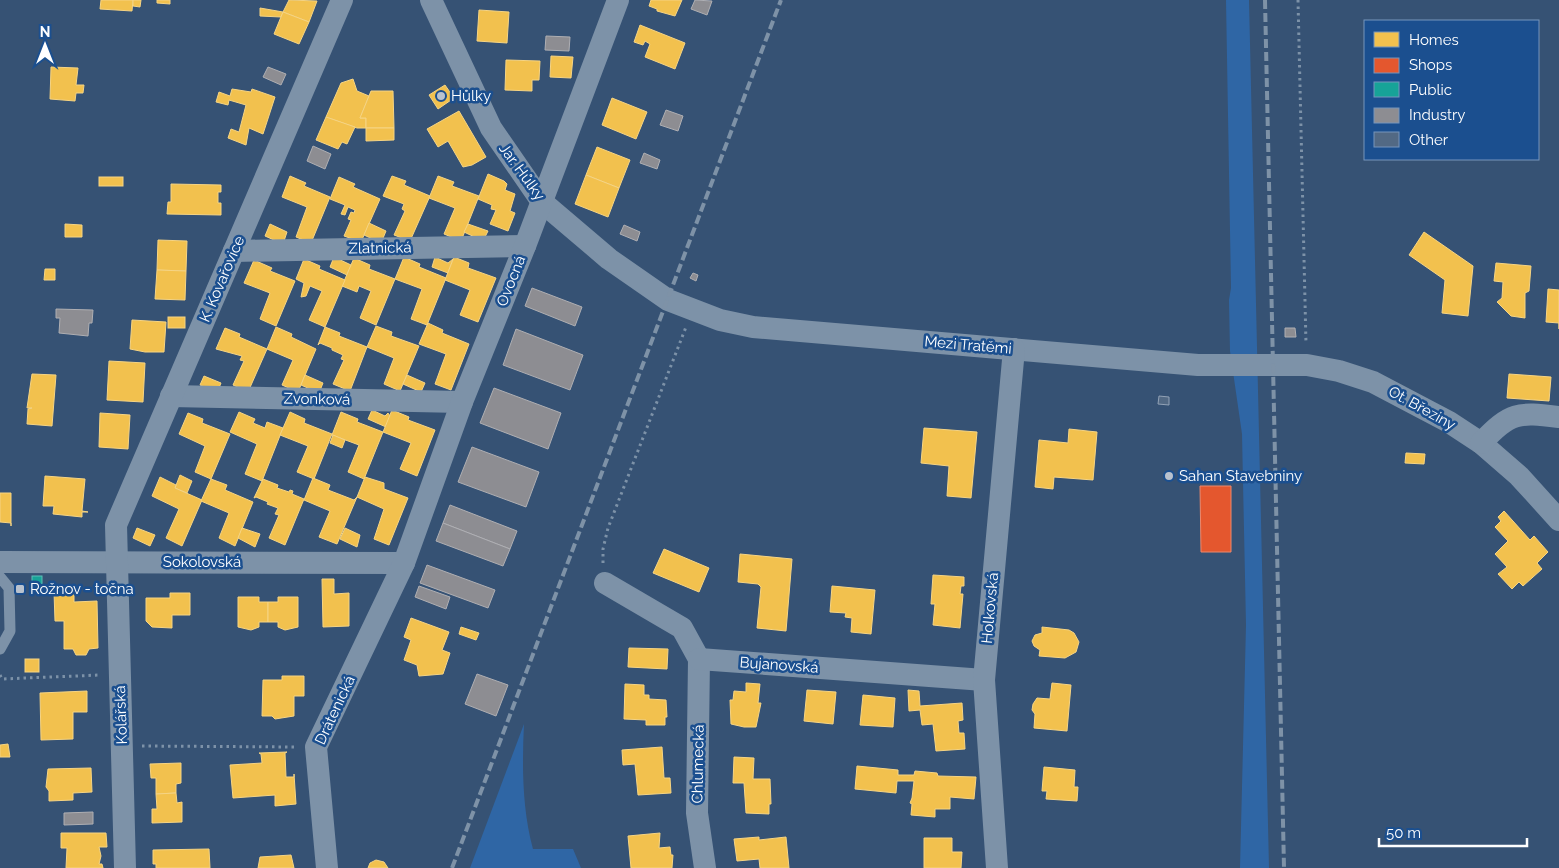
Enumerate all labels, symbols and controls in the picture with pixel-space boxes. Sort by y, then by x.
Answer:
north arrow [20,20,70,70]
legend [1364,20,1539,160]
text: N [40,24,50,40]
text: Homes [1409,31,1459,49]
text: Shops [1409,56,1452,74]
text: Public [1409,81,1452,99]
place label: Hůlky [451,87,491,105]
marker: Hůlky [435,90,447,102]
text: Industry [1409,106,1465,124]
text: Other [1409,131,1449,149]
street label: Jar. Hůlky [495,140,549,204]
street label: K. Kovařovice [196,233,248,325]
street label: Zlatnická [348,238,412,258]
street label: Ovocná [493,253,529,309]
street label: Mezi Tratěmi [924,332,1012,358]
street label: Ot. Březiny [1385,382,1459,434]
street label: Zvonková [283,389,351,409]
place label: Sahan Stavebniny [1179,467,1302,485]
marker: Sahan Stavebniny [1163,470,1175,482]
street label: Sokolovská [163,553,241,571]
street label: Holkovská [978,572,1002,644]
place label: Rožnov - točna [30,580,134,598]
marker: Rožnov - točna [14,583,26,595]
street label: Bujanovská [739,653,819,677]
street label: Drátenická [311,673,359,747]
street label: Kolářská [111,685,131,745]
street label: Chlumecká [688,724,708,804]
scale bar [1379,816,1526,848]
text: 50 m [1386,824,1421,842]

